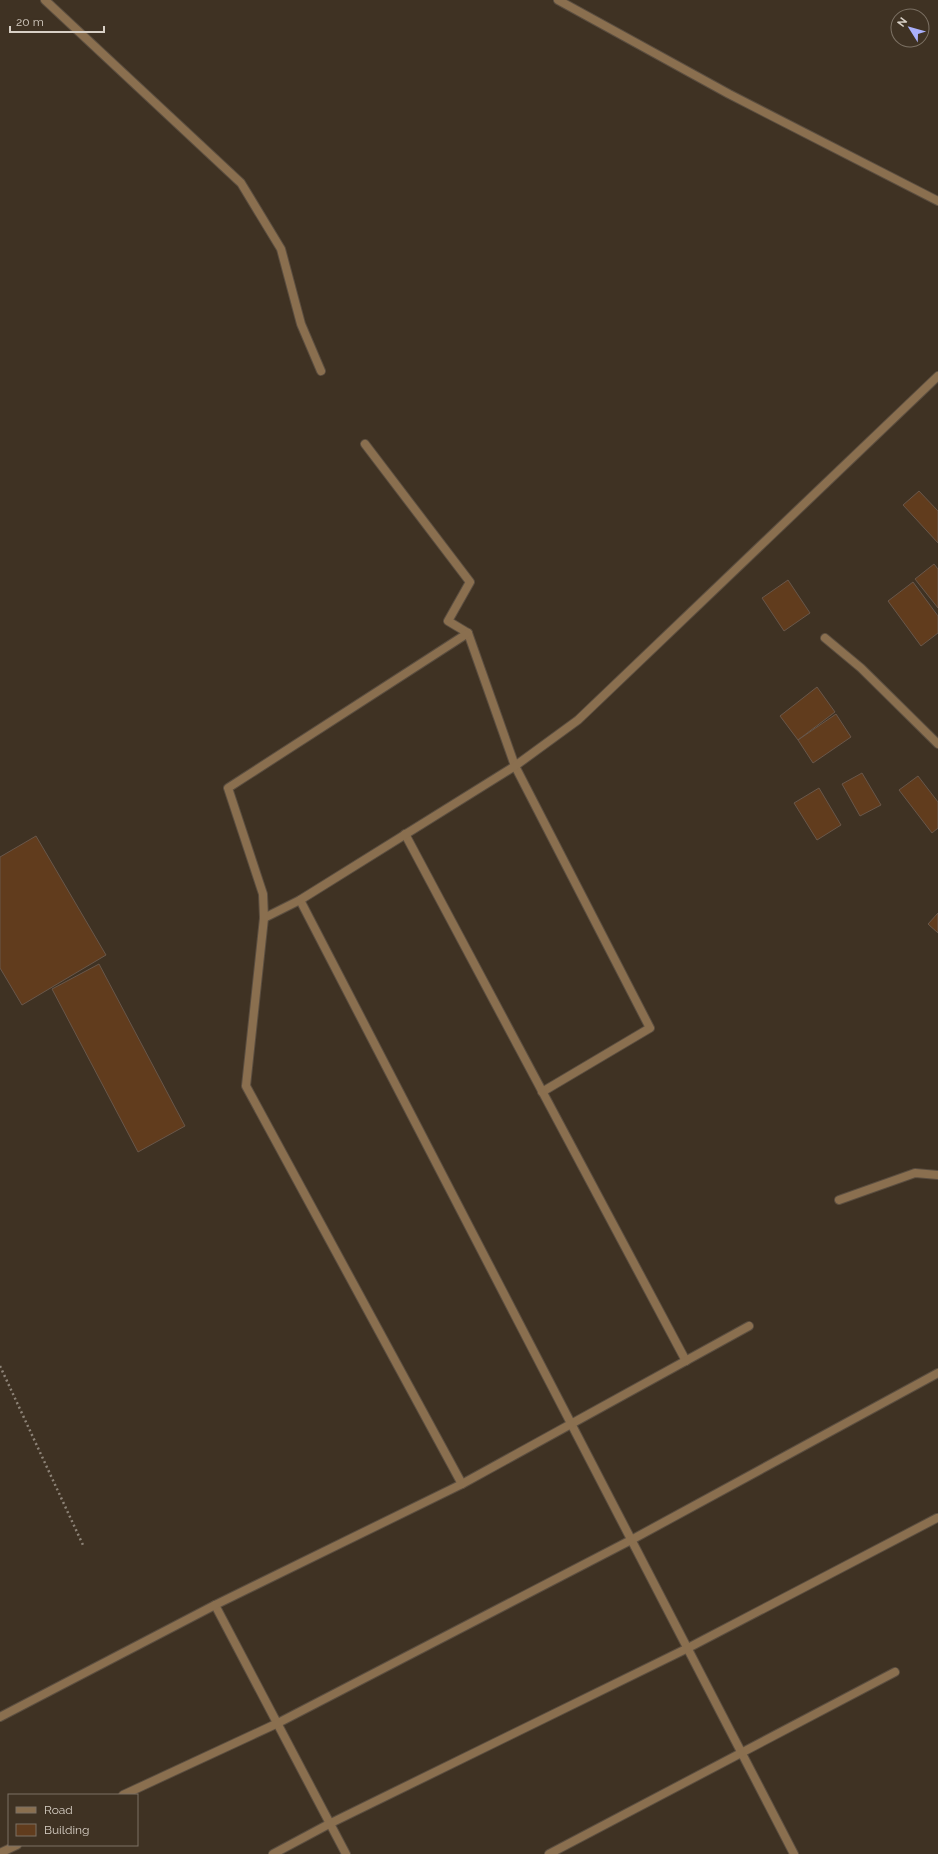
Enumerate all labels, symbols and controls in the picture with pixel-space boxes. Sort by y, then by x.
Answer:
scale bar [10,8,104,34]
north arrow [890,8,930,48]
text: 20 m [16,15,44,29]
text: N [895,15,910,30]
legend [8,1794,138,1846]
text: Road [44,1803,73,1817]
text: Building [44,1823,90,1837]

